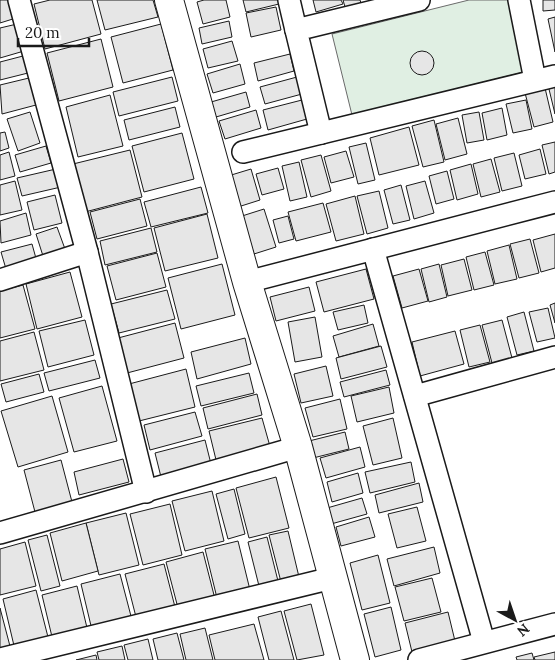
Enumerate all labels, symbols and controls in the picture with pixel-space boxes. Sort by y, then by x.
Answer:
scale bar [18,15,89,47]
text: 20 m [25,23,60,42]
north arrow [490,595,540,645]
text: N [513,620,533,640]

